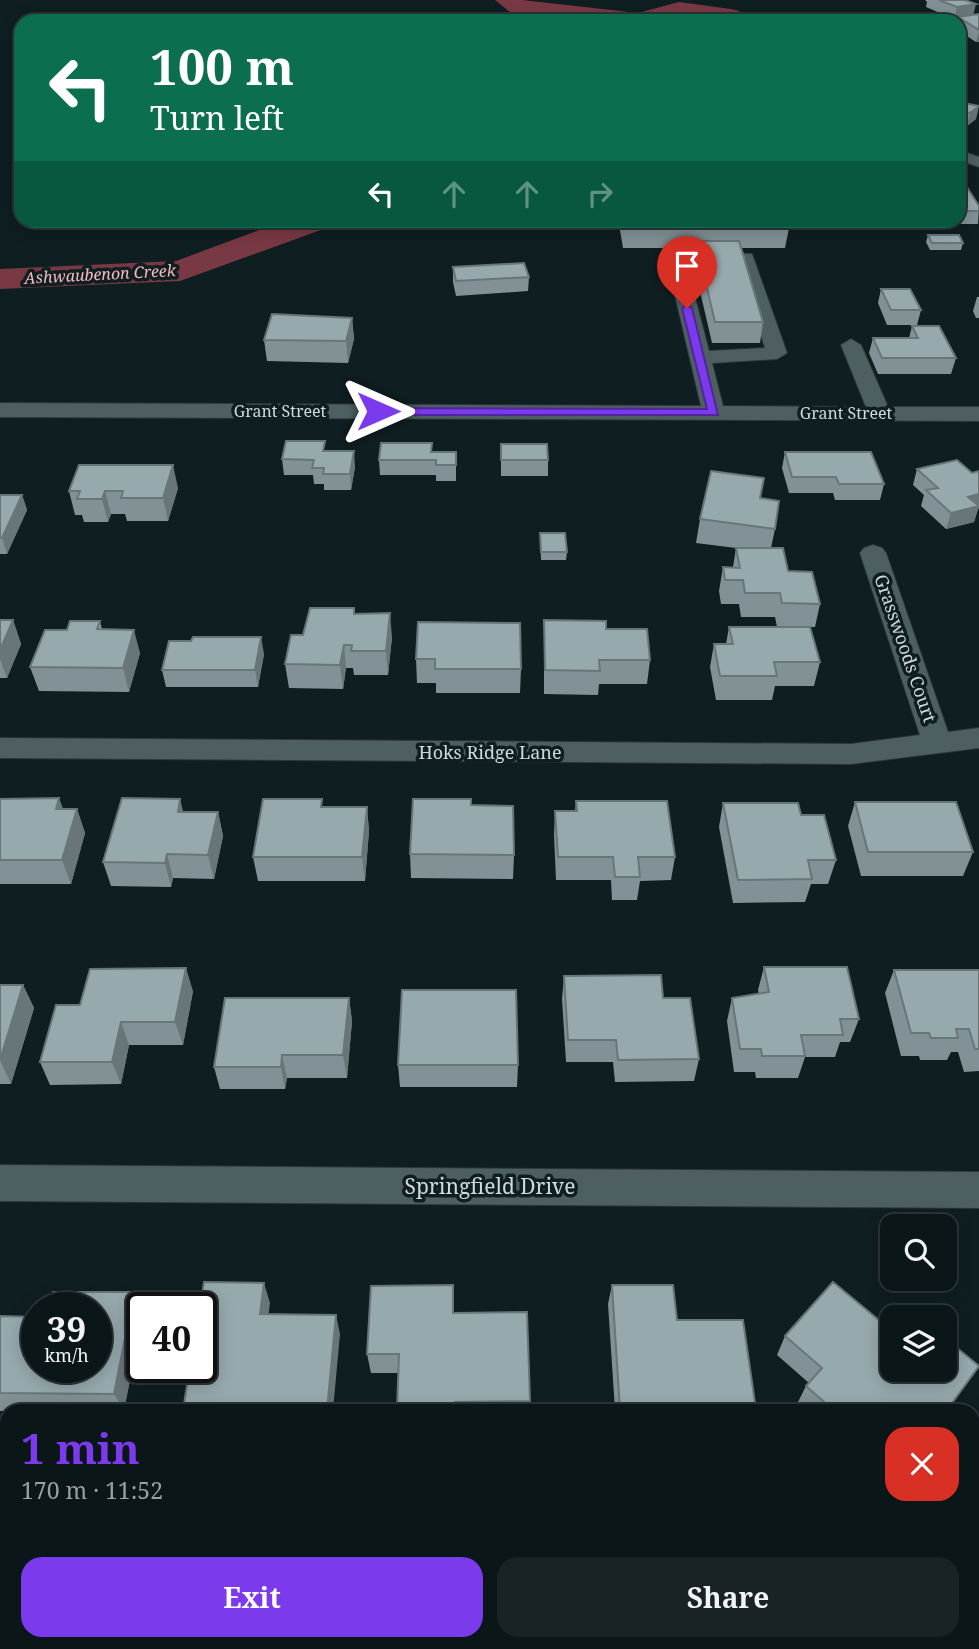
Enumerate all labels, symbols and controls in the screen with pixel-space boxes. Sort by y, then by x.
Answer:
text: 100 m [150,33,294,99]
icon: left [35,42,126,133]
text: Turn left [150,96,284,139]
icon: left [362,175,400,213]
icon: ahead [435,175,473,213]
icon: ahead [508,175,546,213]
icon: right [581,175,619,213]
pin [657,236,717,308]
icon: arrive [668,247,706,285]
water label: Ashwaubenon Creek [23,259,177,289]
position arrow [341,374,415,448]
street label: Grant Street [234,400,327,422]
street label: Grant Street [800,402,893,424]
street label: Grasswoods Court [869,571,943,725]
street label: Hoks Ridge Lane [418,740,562,764]
street label: Springfield Drive [404,1172,576,1200]
map controls [880,1214,957,1382]
button: search [880,1214,957,1291]
speed limit sign: 40 [126,1292,217,1383]
text: 39 [47,1305,86,1352]
button: layers [880,1305,957,1382]
text: km/h [44,1343,89,1367]
text: 1 min [21,1419,140,1476]
button: close [885,1427,959,1501]
text: 170 m · 11:52 [21,1474,163,1506]
button: Exit [21,1557,483,1637]
button: Share [497,1557,959,1637]

